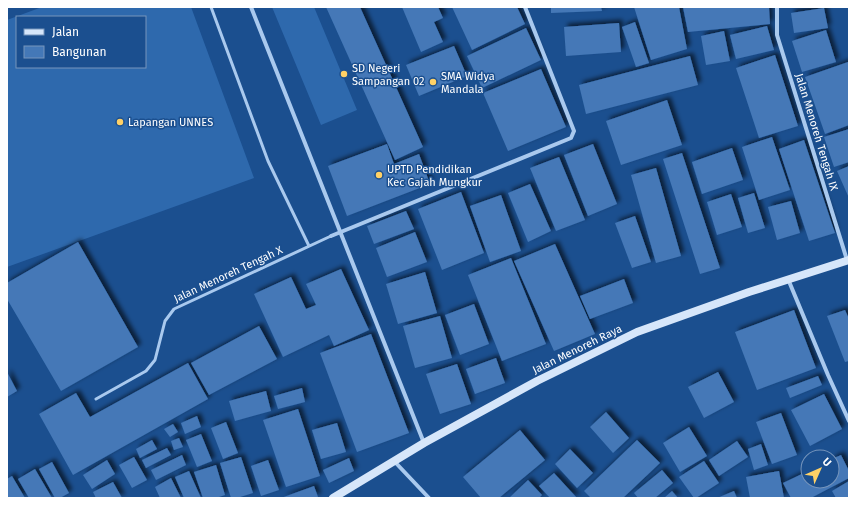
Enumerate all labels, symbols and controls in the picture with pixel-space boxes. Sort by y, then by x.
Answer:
legend [16,16,146,68]
text: Jalan [52,25,79,39]
text: Bangunan [52,45,107,59]
place label: SD Negeri Sampangan 02 [352,62,425,88]
marker: SD Negeri Sampangan 02 [339,69,349,79]
place label: SMA Widya Mandala [441,70,495,96]
street label: Jalan Menoreh Tengah IX [792,72,841,192]
marker: SMA Widya Mandala [428,77,438,87]
place label: Lapangan UNNES [128,116,213,129]
marker: Lapangan UNNES [115,117,125,127]
place label: UPTD Pendidikan Kec Gajah Mungkur [387,163,483,189]
marker: UPTD Pendidikan Kec Gajah Mungkur [374,170,384,180]
street label: Jalan Menoreh Tengah X [172,243,285,305]
street label: Jalan Menoreh Raya [530,322,624,377]
north arrow [800,449,840,489]
text: U [820,455,834,469]

